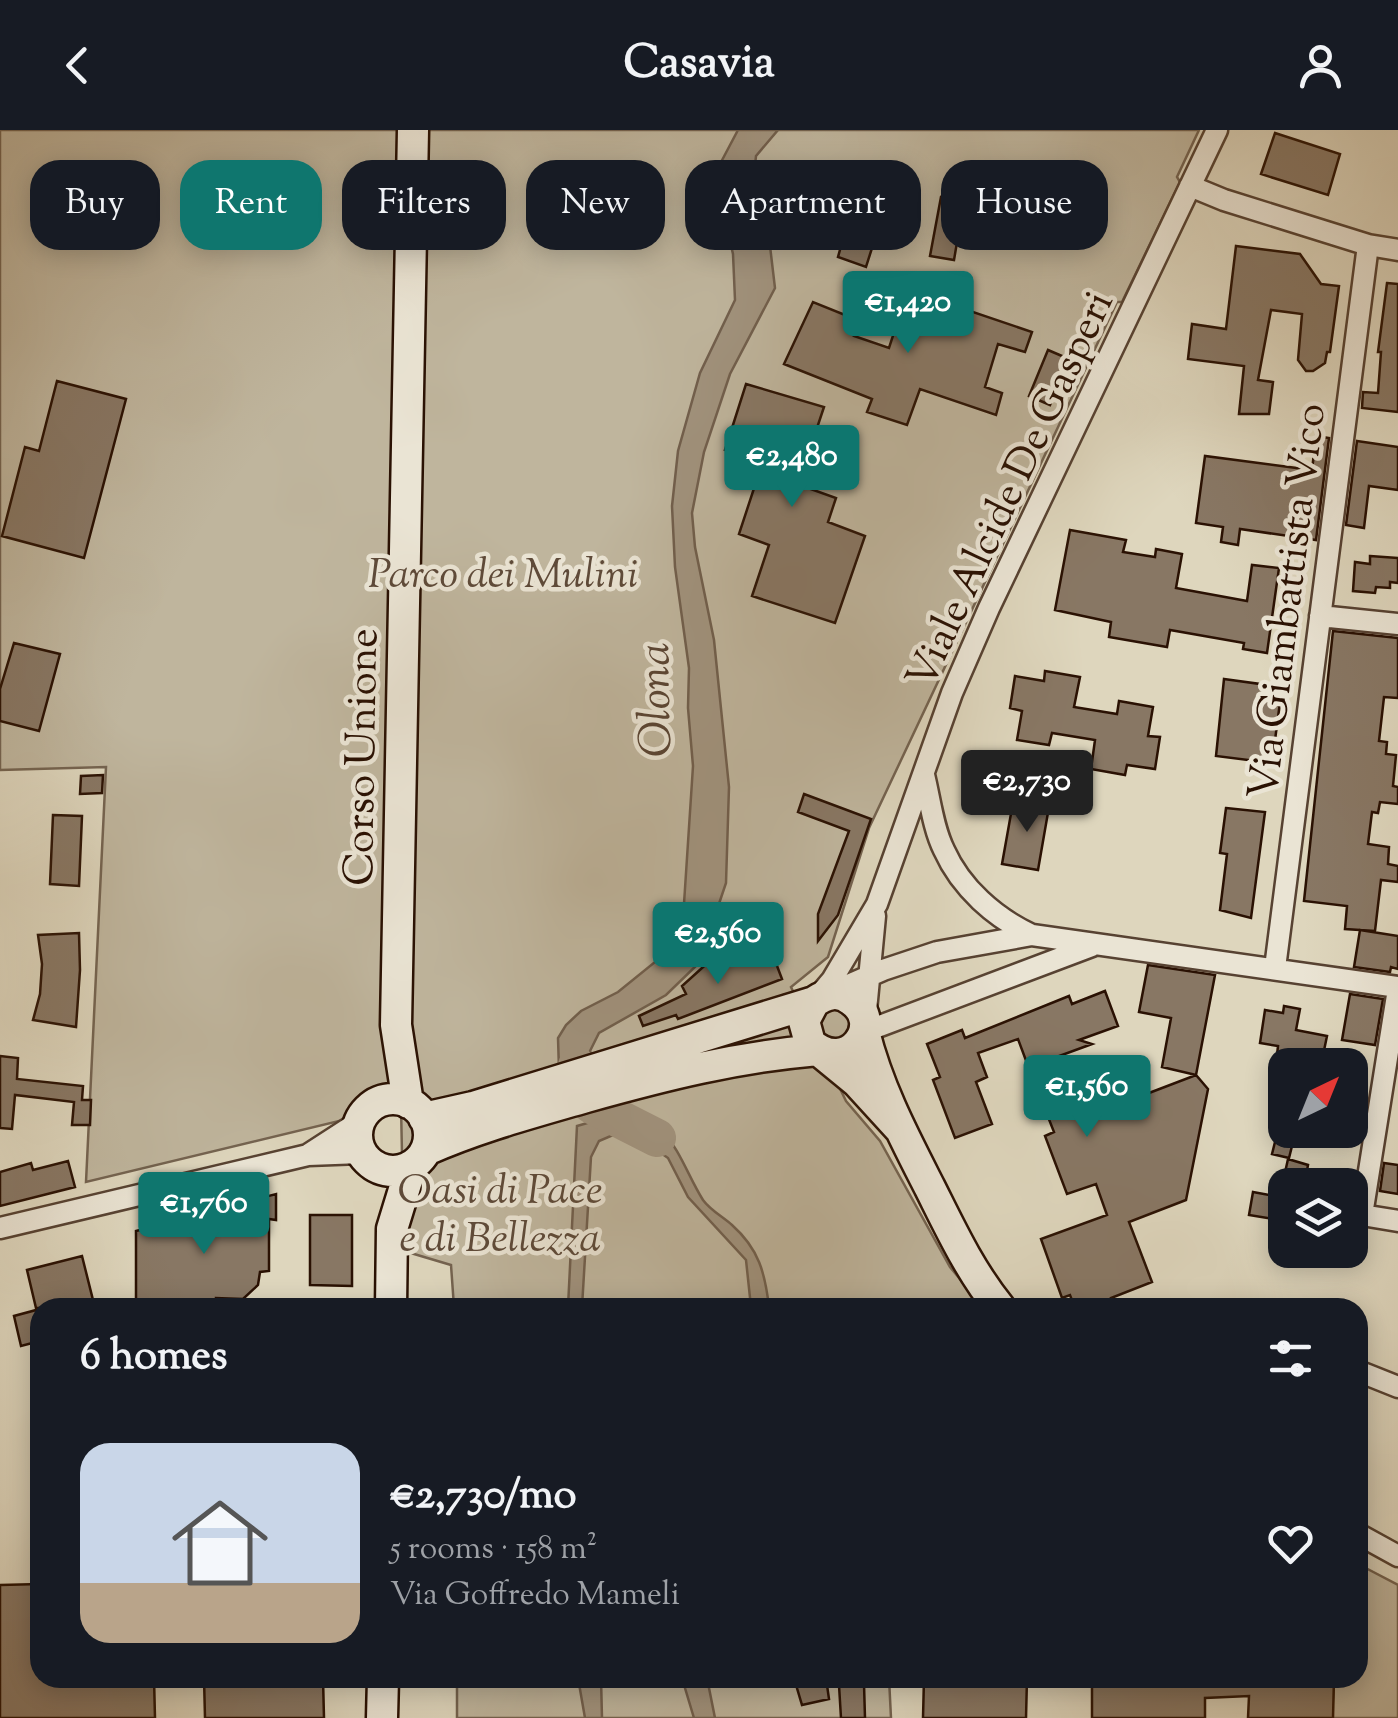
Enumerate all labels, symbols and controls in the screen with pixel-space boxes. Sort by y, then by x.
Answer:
text: Casavia [623,33,775,98]
icon: back [50,38,105,93]
icon: person [1293,38,1348,93]
chip: Buy [30,160,160,250]
chip: Rent [180,160,322,250]
chip: Filters [342,160,506,250]
chip: New [526,160,665,250]
chip: Apartment [685,160,921,250]
chip: House [941,160,1108,250]
pin: €1,420 [827,271,989,356]
text: €1,420 [865,280,951,326]
street label: Viale Alcide De Gasperi [894,282,1131,700]
street label: Via Giambattista Vico [1236,400,1344,803]
pin: €2,480 [711,425,873,510]
text: €2,480 [746,434,838,480]
park label: Parco dei Mulini [368,547,638,607]
street label: Corso Unione [332,628,396,886]
water label: Olona [625,642,692,758]
pin: €2,730 [946,750,1108,835]
text: €2,730 [983,759,1071,805]
pin: €2,560 [637,902,799,987]
text: €2,560 [675,911,761,957]
north arrow [1268,1048,1368,1148]
map controls [1268,1048,1368,1268]
pin: €1,560 [1006,1055,1168,1140]
text: €1,560 [1046,1064,1128,1110]
park label: Oasi di Pace e di Bellezza [397,1163,603,1271]
button: layers [1268,1168,1368,1268]
pin: €1,760 [123,1172,285,1257]
text: €1,760 [160,1181,248,1227]
text: 6 homes [80,1328,227,1388]
icon: filters [1263,1331,1318,1386]
text: €2,730/mo [390,1467,576,1527]
icon: home [160,1483,280,1603]
icon: heart [1263,1516,1318,1571]
text: 5 rooms · 158 m² [390,1527,597,1573]
text: Via Goffredo Mameli [390,1573,680,1619]

